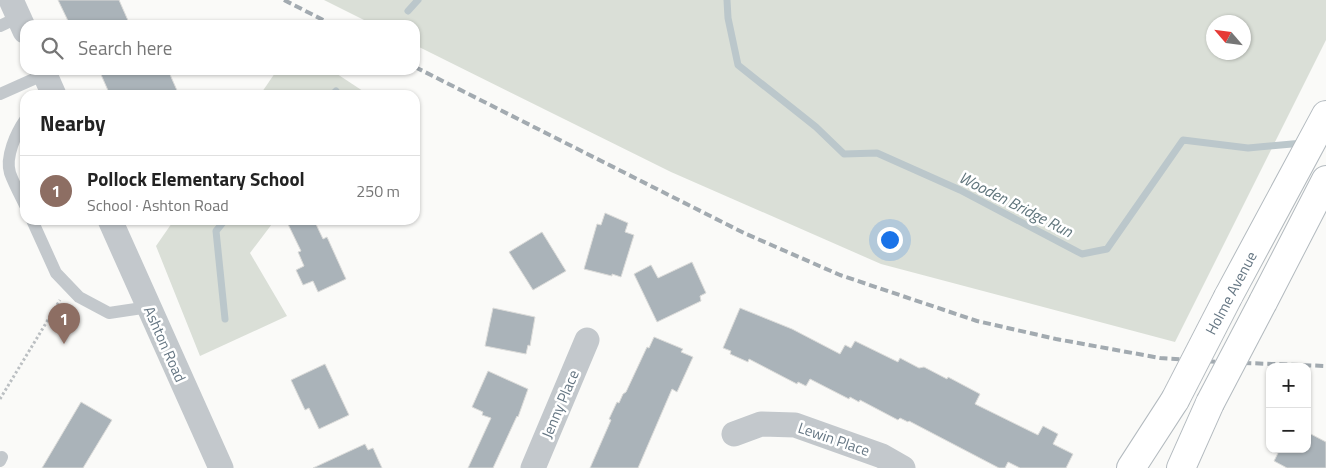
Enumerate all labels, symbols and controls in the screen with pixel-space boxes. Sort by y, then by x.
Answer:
north arrow [1206,15,1251,60]
search box [20,20,420,75]
text: Search here [78,33,172,62]
icon: search [38,34,66,62]
text: Nearby [40,107,105,139]
text: Pollock Elementary School [87,164,305,193]
water label: Wooden Bridge Run [955,165,1078,243]
text: 1 [52,179,60,203]
text: 250 m [356,179,400,203]
text: School · Ashton Road [87,193,229,217]
your location [877,227,903,253]
street label: Holme Avenue [1199,247,1263,339]
street label: Ashton Road [138,302,192,386]
pin: 1 [48,303,80,344]
map controls [1266,363,1311,453]
button: + [1266,363,1311,408]
street label: Jenny Place [535,366,585,442]
button: − [1266,408,1311,453]
street label: Lewin Place [795,416,873,462]

